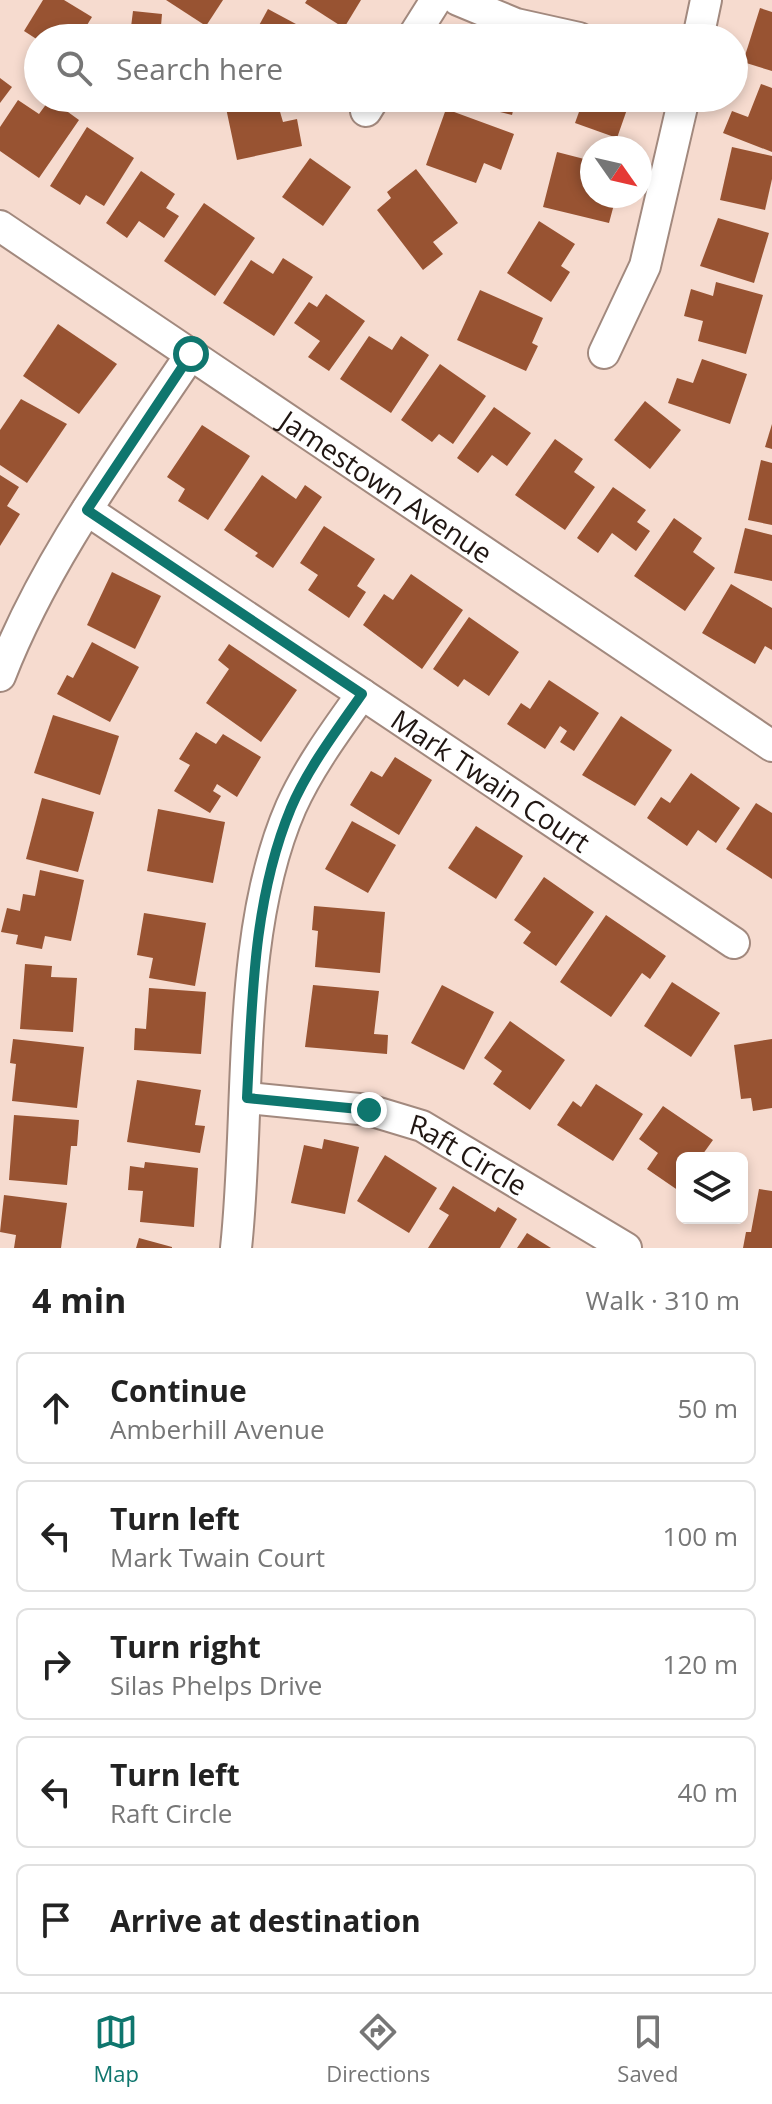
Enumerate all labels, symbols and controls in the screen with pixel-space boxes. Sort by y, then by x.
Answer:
search box [24,24,748,112]
icon: search [52,46,96,90]
text: Search here [116,48,283,89]
north arrow [580,136,652,208]
route start [173,336,209,372]
street label: Jamestown Avenue [270,399,500,572]
street label: Mark Twain Court [384,700,598,860]
route end [351,1092,387,1128]
street label: Raft Circle [405,1104,535,1204]
map controls [676,1152,748,1224]
button: layers [676,1152,748,1224]
text: 4 min [32,1277,126,1323]
text: Walk · 310 m [586,1282,740,1318]
text: Continue [110,1370,247,1411]
icon: ahead [34,1386,78,1430]
text: 50 m [677,1390,738,1426]
text: Amberhill Avenue [110,1411,325,1447]
text: Turn left [110,1498,240,1539]
icon: left [34,1514,78,1558]
text: 100 m [663,1518,738,1554]
text: Mark Twain Court [110,1539,325,1575]
text: Turn right [110,1626,261,1667]
icon: right [34,1642,78,1686]
text: 120 m [663,1646,738,1682]
text: Silas Phelps Drive [110,1667,322,1703]
text: Turn left [110,1754,240,1795]
icon: left [34,1770,78,1814]
text: 40 m [677,1774,738,1810]
text: Raft Circle [110,1795,232,1831]
icon: arrive [34,1898,78,1942]
text: Arrive at destination [110,1900,421,1941]
tab: Map [94,2010,139,2088]
tab: Directions [326,2010,430,2088]
tab: Saved [617,2010,678,2088]

